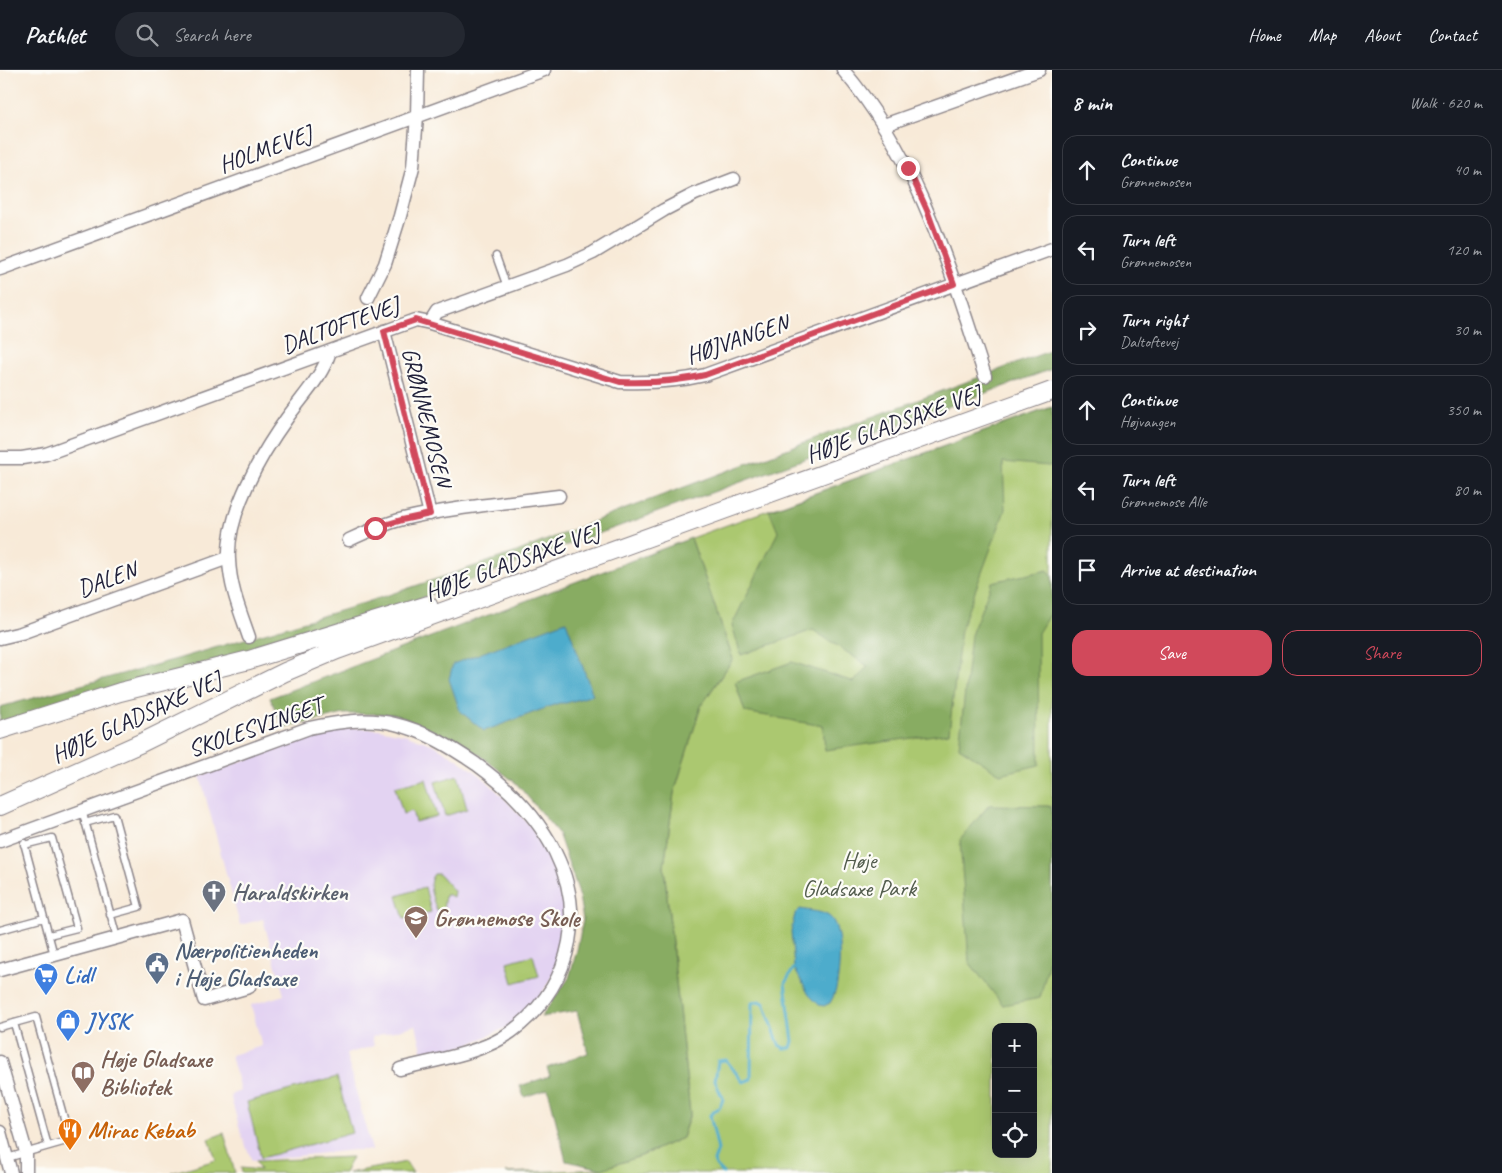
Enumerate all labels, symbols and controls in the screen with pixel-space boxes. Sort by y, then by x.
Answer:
search box [115,12,465,57]
text: Pathlet [25,20,85,50]
icon: search [133,21,161,49]
text: Search here [173,23,251,47]
text: Home [1248,24,1281,46]
text: Map [1309,24,1336,46]
text: About [1364,24,1400,46]
text: Contact [1428,24,1477,46]
text: 8 min [1072,90,1112,116]
text: Walk · 620 m [1410,93,1482,113]
street label: HOLMEVEJ [214,117,319,180]
text: Continue [1120,148,1177,172]
icon: ahead [1073,156,1101,184]
route end [897,157,920,180]
text: 40 m [1454,160,1481,180]
text: Grønnemosen [1120,172,1191,192]
text: Turn left [1120,228,1175,252]
icon: left [1073,236,1101,264]
text: 120 m [1447,240,1481,260]
text: Grønnemosen [1120,252,1191,272]
street label: DALTOFTEVEJ [277,289,406,360]
street label: HØJVANGEN [682,306,795,371]
text: Turn right [1120,308,1187,332]
icon: right [1073,316,1101,344]
text: 30 m [1454,320,1481,340]
text: Daltoftevej [1120,332,1178,352]
street label: GRØNNEMOSEN [395,344,460,493]
street label: HØJE GLADSAXE VEJ [801,377,988,470]
text: Continue [1120,388,1177,412]
icon: ahead [1073,396,1101,424]
text: 350 m [1447,400,1481,420]
text: Højvangen [1120,412,1176,432]
text: Turn left [1120,468,1175,492]
icon: left [1073,476,1101,504]
text: 80 m [1454,480,1481,500]
text: Grønnemose Alle [1120,492,1207,512]
street label: HØJE GLADSAXE VEJ [420,515,607,608]
route start [364,517,387,540]
street label: DALEN [73,553,144,604]
icon: arrive [1073,556,1101,584]
text: Arrive at destination [1120,558,1256,582]
button: Save [1072,630,1272,676]
button: Share [1282,630,1482,676]
street label: HØJE GLADSAXE VEJ [46,663,229,769]
street label: SKOLESVINGET [184,688,332,764]
park label: Høje Gladsaxe Park [802,845,918,903]
place label: Haraldskirken [232,877,349,907]
church icon: Haraldskirken [201,879,227,913]
place label: Grønnemose Skole [434,903,581,933]
school or university icon: Grønnemose Skole [403,905,429,939]
place label: Nærpolitienheden i Høje Gladsaxe [174,935,318,993]
public building icon: Nærpolitienheden i Høje Gladsaxe [144,951,170,985]
place label: Lidl [64,960,98,990]
supermarket icon: Lidl [33,962,59,996]
place label: JYSK [84,1006,134,1036]
shop icon: JYSK [55,1008,81,1042]
map controls [992,1023,1037,1158]
button: + [992,1023,1037,1068]
place label: Høje Gladsaxe Bibliotek [100,1044,213,1102]
library icon: Høje Gladsaxe Bibliotek [70,1060,96,1094]
button: − [992,1068,1037,1113]
button: locate [992,1113,1037,1158]
place label: Mirac Kebab [88,1115,197,1145]
restaurant icon: Mirac Kebab [57,1117,83,1151]

